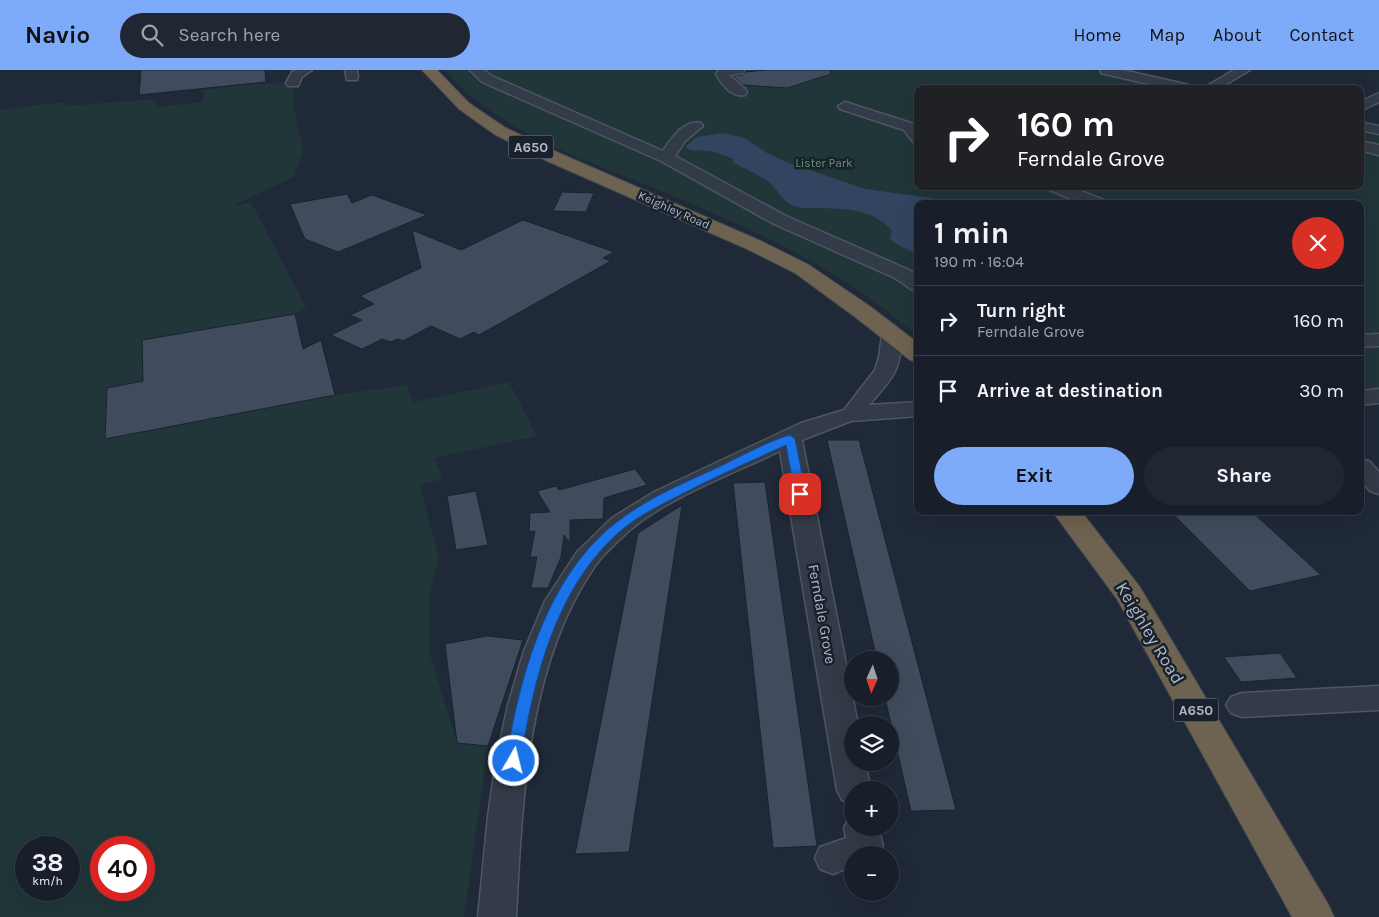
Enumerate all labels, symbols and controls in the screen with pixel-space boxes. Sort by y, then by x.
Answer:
search box [120,13,470,58]
text: Navio [25,21,90,49]
icon: search [138,21,166,49]
text: Search here [178,24,280,46]
text: Home [1073,24,1121,46]
text: Map [1149,24,1185,46]
text: About [1213,24,1262,46]
text: Contact [1290,24,1354,46]
text: 160 m [1017,104,1115,145]
icon: right [934,105,999,170]
road number: A650 [508,136,554,158]
text: Ferndale Grove [1017,146,1165,172]
park label: Lister Park [795,156,853,170]
street label: Keighley Road [636,188,712,232]
text: 1 min [934,215,1009,251]
button: close [1292,217,1344,269]
text: 190 m · 16:04 [934,252,1024,271]
text: Turn right [977,300,1066,322]
icon: right [934,307,962,335]
text: 160 m [1293,310,1344,332]
text: Ferndale Grove [977,322,1084,341]
icon: arrive [934,377,962,405]
text: Arrive at destination [977,380,1163,402]
text: 30 m [1299,380,1344,402]
button: Exit [934,447,1134,505]
button: Share [1144,447,1344,505]
pin [779,473,821,515]
icon: arrive [786,480,814,508]
street label: Ferndale Grove [804,563,840,665]
street label: Keighley Road [1111,578,1189,688]
north arrow [844,651,899,706]
map controls [844,651,899,901]
road number: A650 [1174,698,1218,722]
button: layers [844,716,899,771]
position arrow [487,734,539,786]
button: + [844,781,899,836]
speed limit sign: 40 [90,836,155,901]
button: − [844,846,899,901]
text: 38 [32,848,63,877]
text: km/h [32,874,63,888]

